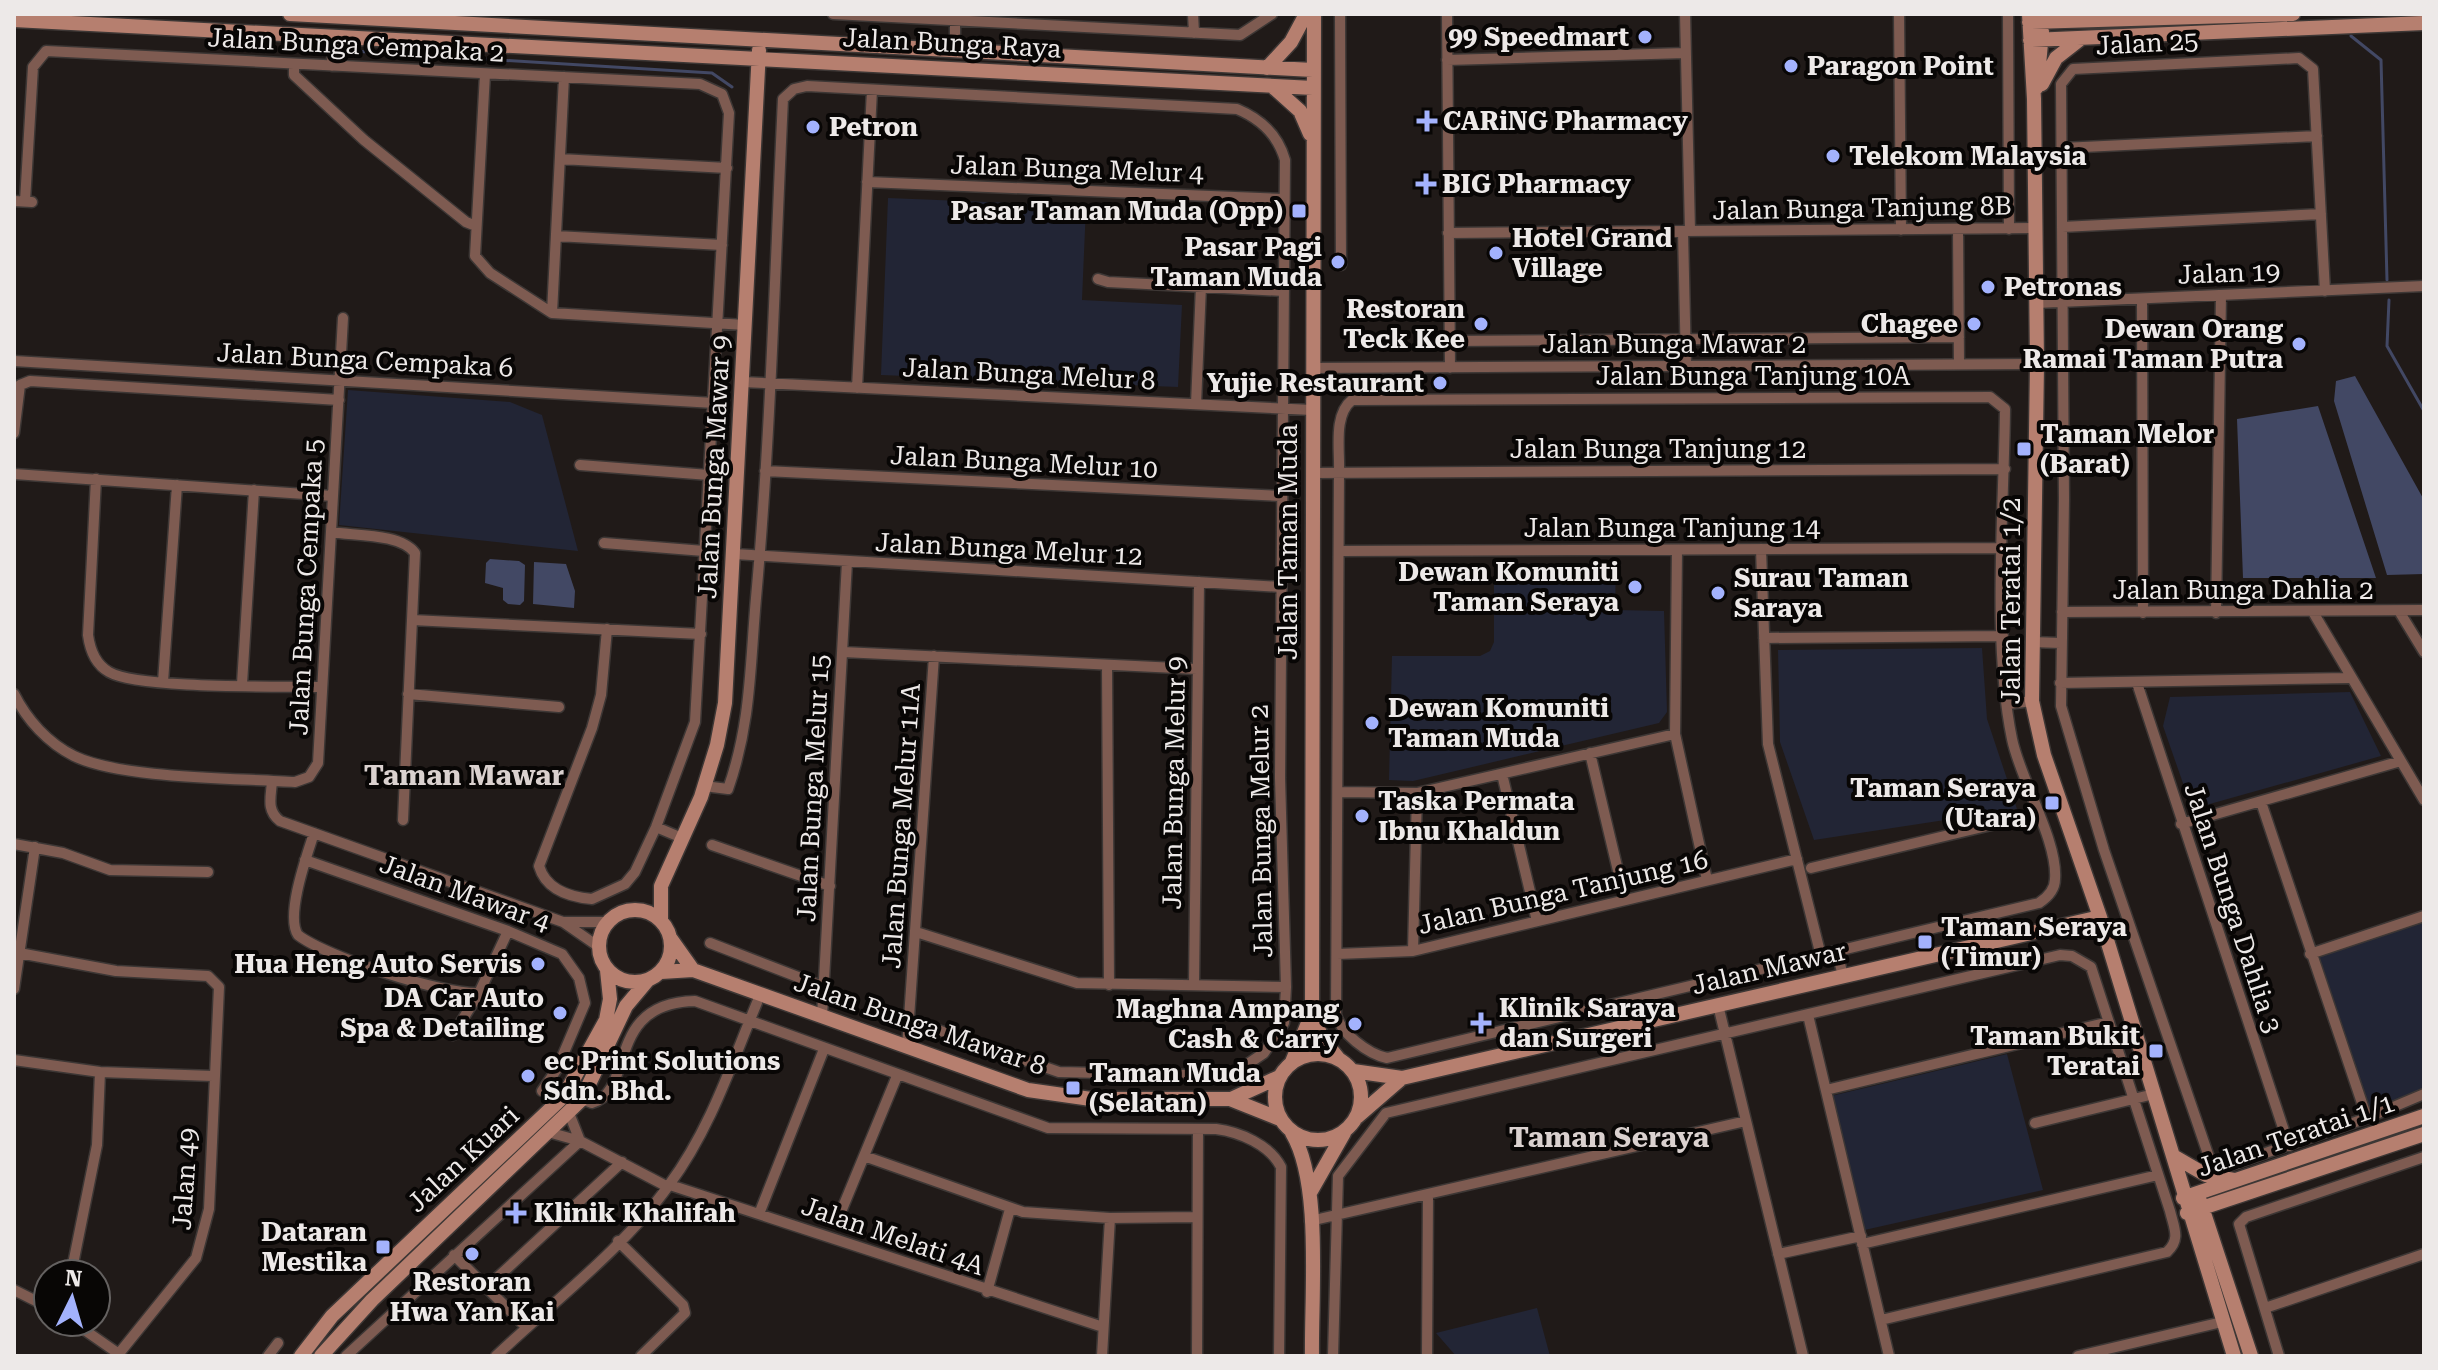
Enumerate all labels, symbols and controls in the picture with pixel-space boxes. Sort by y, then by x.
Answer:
street label: Jalan Bunga Cempaka 2 [207,22,505,68]
street label: Jalan Bunga Raya [842,22,1062,64]
place label: 99 Speedmart [1448,22,1629,52]
street label: Jalan 25 [2095,25,2199,61]
marker: 99 Speedmart [1636,28,1654,46]
place label: Paragon Point [1807,51,1994,81]
marker: Paragon Point [1782,57,1800,75]
place label: CARiNG Pharmacy [1443,106,1688,136]
place label: Petron [829,112,918,142]
marker: CARiNG Pharmacy [1418,112,1436,130]
marker: Petron [804,118,822,136]
place label: Telekom Malaysia [1849,141,2087,171]
marker: Telekom Malaysia [1824,147,1842,165]
street label: Jalan Bunga Melur 4 [950,150,1205,188]
place label: BIG Pharmacy [1442,169,1631,199]
marker: BIG Pharmacy [1417,175,1435,193]
street label: Jalan Bunga Tanjung 8B [1712,190,2012,226]
place label: Pasar Taman Muda (Opp) [951,196,1283,226]
marker: Pasar Taman Muda (Opp) [1290,202,1308,220]
place label: Hotel Grand Village [1512,223,1672,283]
place label: Pasar Pagi Taman Muda [1150,232,1322,292]
marker: Hotel Grand Village [1487,244,1505,262]
marker: Pasar Pagi Taman Muda [1329,253,1347,271]
street label: Jalan 19 [2177,256,2281,290]
place label: Petronas [2004,272,2122,302]
marker: Petronas [1979,278,1997,296]
place label: Restoran Teck Kee [1343,294,1465,354]
place label: Chagee [1861,309,1958,339]
place label: Dewan Orang Ramai Taman Putra [2023,314,2283,374]
marker: Restoran Teck Kee [1472,315,1490,333]
marker: Chagee [1965,315,1983,333]
street label: Jalan Bunga Mawar 2 [1542,329,1806,359]
street label: Jalan Bunga Mawar 9 [692,334,736,600]
marker: Dewan Orang Ramai Taman Putra [2290,335,2308,353]
street label: Jalan Bunga Cempaka 6 [216,337,514,383]
street label: Jalan Bunga Melur 8 [902,352,1156,396]
street label: Jalan Bunga Tanjung 10A [1596,361,1910,391]
place label: Yujie Restaurant [1206,368,1424,398]
marker: Yujie Restaurant [1431,374,1449,392]
place label: Taman Melor (Barat) [2040,419,2215,479]
street label: Jalan Taman Muda [1273,424,1303,660]
street label: Jalan Bunga Tanjung 12 [1510,434,1806,464]
street label: Jalan Bunga Cempaka 5 [283,438,329,736]
street label: Jalan Bunga Melur 10 [889,440,1159,484]
marker: Taman Melor (Barat) [2015,440,2033,458]
street label: Jalan Teratai 1/2 [1996,498,2026,704]
street label: Jalan Bunga Tanjung 14 [1524,513,1821,543]
street label: Jalan Bunga Melur 12 [874,527,1144,571]
place label: Dewan Komuniti Taman Seraya [1398,557,1619,617]
place label: Surau Taman Saraya [1734,563,1909,623]
street label: Jalan Bunga Dahlia 2 [2113,575,2373,605]
marker: Dewan Komuniti Taman Seraya [1626,578,1644,596]
marker: Surau Taman Saraya [1709,584,1727,602]
street label: Jalan Bunga Melur 15 [791,653,835,923]
street label: Jalan Bunga Melur 9 [1157,656,1191,910]
street label: Jalan Bunga Melur 11A [876,682,926,970]
place label: Dewan Komuniti Taman Muda [1388,693,1609,753]
street label: Jalan Bunga Melur 2 [1244,704,1278,958]
marker: Dewan Komuniti Taman Muda [1363,714,1381,732]
district label: Taman Mawar [364,759,565,792]
place label: Taman Seraya (Utara) [1850,773,2036,833]
street label: Jalan Bunga Dahlia 3 [2178,779,2288,1037]
place label: Taska Permata Ibnu Khaldun [1378,786,1574,846]
marker: Taman Seraya (Utara) [2043,794,2061,812]
marker: Taska Permata Ibnu Khaldun [1353,807,1371,825]
street label: Jalan Bunga Tanjung 16 [1415,844,1711,940]
street label: Jalan Mawar 4 [376,848,555,938]
place label: Taman Seraya (Timur) [1941,912,2127,972]
marker: Taman Seraya (Timur) [1916,933,1934,951]
street label: Jalan Mawar [1689,936,1849,1000]
place label: Hua Heng Auto Servis [234,949,522,979]
marker: Hua Heng Auto Servis [529,955,547,973]
street label: Jalan Bunga Mawar 8 [790,967,1050,1081]
place label: DA Car Auto Spa & Detailing [340,983,544,1043]
place label: Klinik Saraya dan Surgeri [1499,993,1676,1053]
place label: Maghna Ampang Cash & Carry [1116,994,1339,1054]
marker: DA Car Auto Spa & Detailing [551,1004,569,1022]
marker: Klinik Saraya dan Surgeri [1470,1012,1492,1034]
marker: Maghna Ampang Cash & Carry [1346,1015,1364,1033]
place label: Taman Bukit Teratai [1970,1021,2140,1081]
marker: Taman Bukit Teratai [2147,1042,2165,1060]
place label: ec Print Solutions Sdn. Bhd. [544,1046,780,1106]
place label: Taman Muda (Selatan) [1089,1058,1261,1118]
marker: ec Print Solutions Sdn. Bhd. [519,1067,537,1085]
marker: Taman Muda (Selatan) [1064,1079,1082,1097]
street label: Jalan Teratai 1/1 [2194,1087,2398,1183]
street label: Jalan Kuari [401,1100,525,1218]
district label: Taman Seraya [1509,1121,1710,1154]
street label: Jalan 49 [166,1127,204,1231]
street label: Jalan Melati 4A [798,1191,988,1281]
place label: Klinik Khalifah [534,1198,736,1228]
marker: Klinik Khalifah [505,1202,527,1224]
place label: Dataran Mestika [261,1217,367,1277]
marker: Dataran Mestika [374,1238,392,1256]
marker: Restoran Hwa Yan Kai [463,1245,481,1263]
north arrow [32,1258,112,1338]
text: N [64,1265,83,1292]
place label: Restoran Hwa Yan Kai [390,1267,555,1327]

